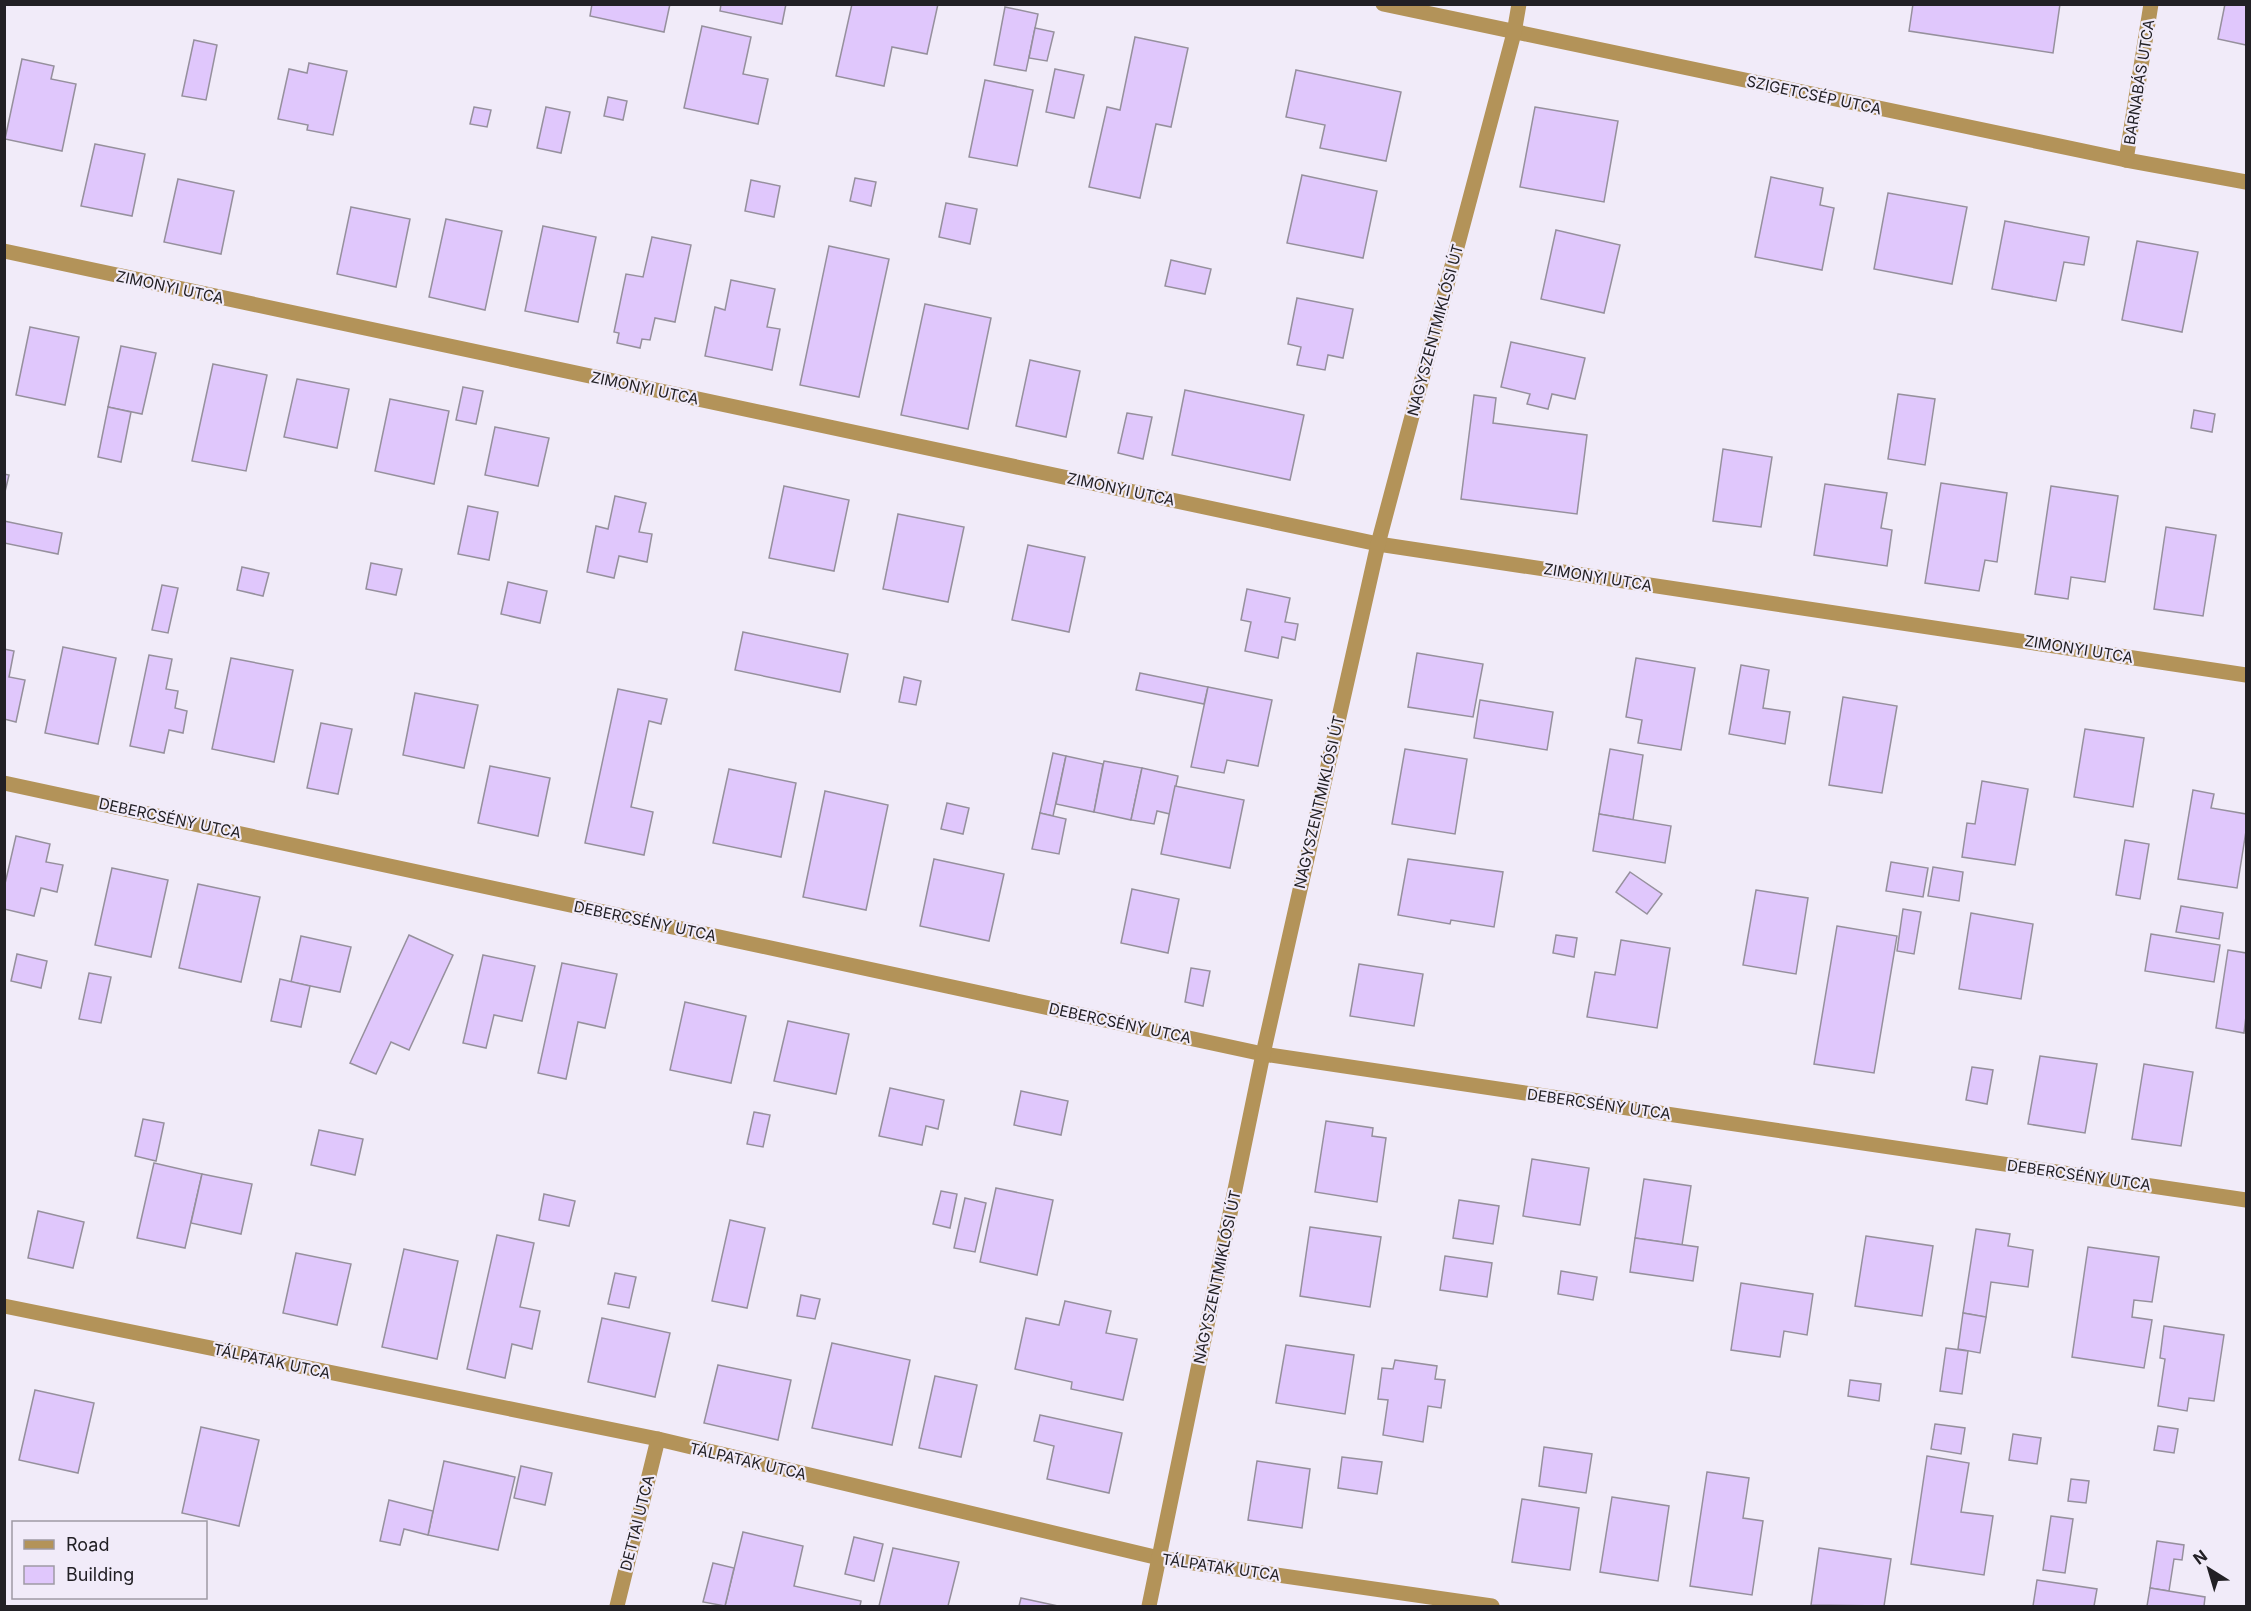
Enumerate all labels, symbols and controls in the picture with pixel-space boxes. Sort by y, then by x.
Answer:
street label: BARNABÁS UTCA [2120,18,2158,146]
street label: SZIGETCSÉP UTCA [1745,71,1883,119]
street label: NAGYSZENTMIKLÓSI ÚT [1403,242,1467,418]
street label: ZIMONYI UTCA [114,266,226,308]
street label: ZIMONYI UTCA [589,367,701,409]
street label: ZIMONYI UTCA [1065,468,1177,510]
street label: ZIMONYI UTCA [1542,559,1654,595]
street label: ZIMONYI UTCA [2023,631,2135,667]
street label: NAGYSZENTMIKLÓSI ÚT [1290,714,1348,890]
street label: DEBERCSÉNY UTCA [97,794,243,842]
street label: DEBERCSÉNY UTCA [572,897,718,945]
street label: DEBERCSÉNY UTCA [1047,999,1193,1047]
street label: DEBERCSÉNY UTCA [1526,1084,1672,1124]
street label: DEBERCSÉNY UTCA [2006,1155,2152,1195]
street label: NAGYSZENTMIKLÓSI ÚT [1189,1188,1245,1366]
street label: TÁLPATAK UTCA [212,1339,332,1383]
street label: TÁLPATAK UTCA [688,1438,808,1484]
street label: DETTAI UTCA [616,1473,658,1573]
legend [12,1521,207,1599]
text: Road [66,1534,109,1555]
north arrow [2179,1539,2239,1599]
text: N [2189,1545,2211,1569]
street label: TÁLPATAK UTCA [1161,1549,1281,1585]
text: Building [66,1564,134,1585]

